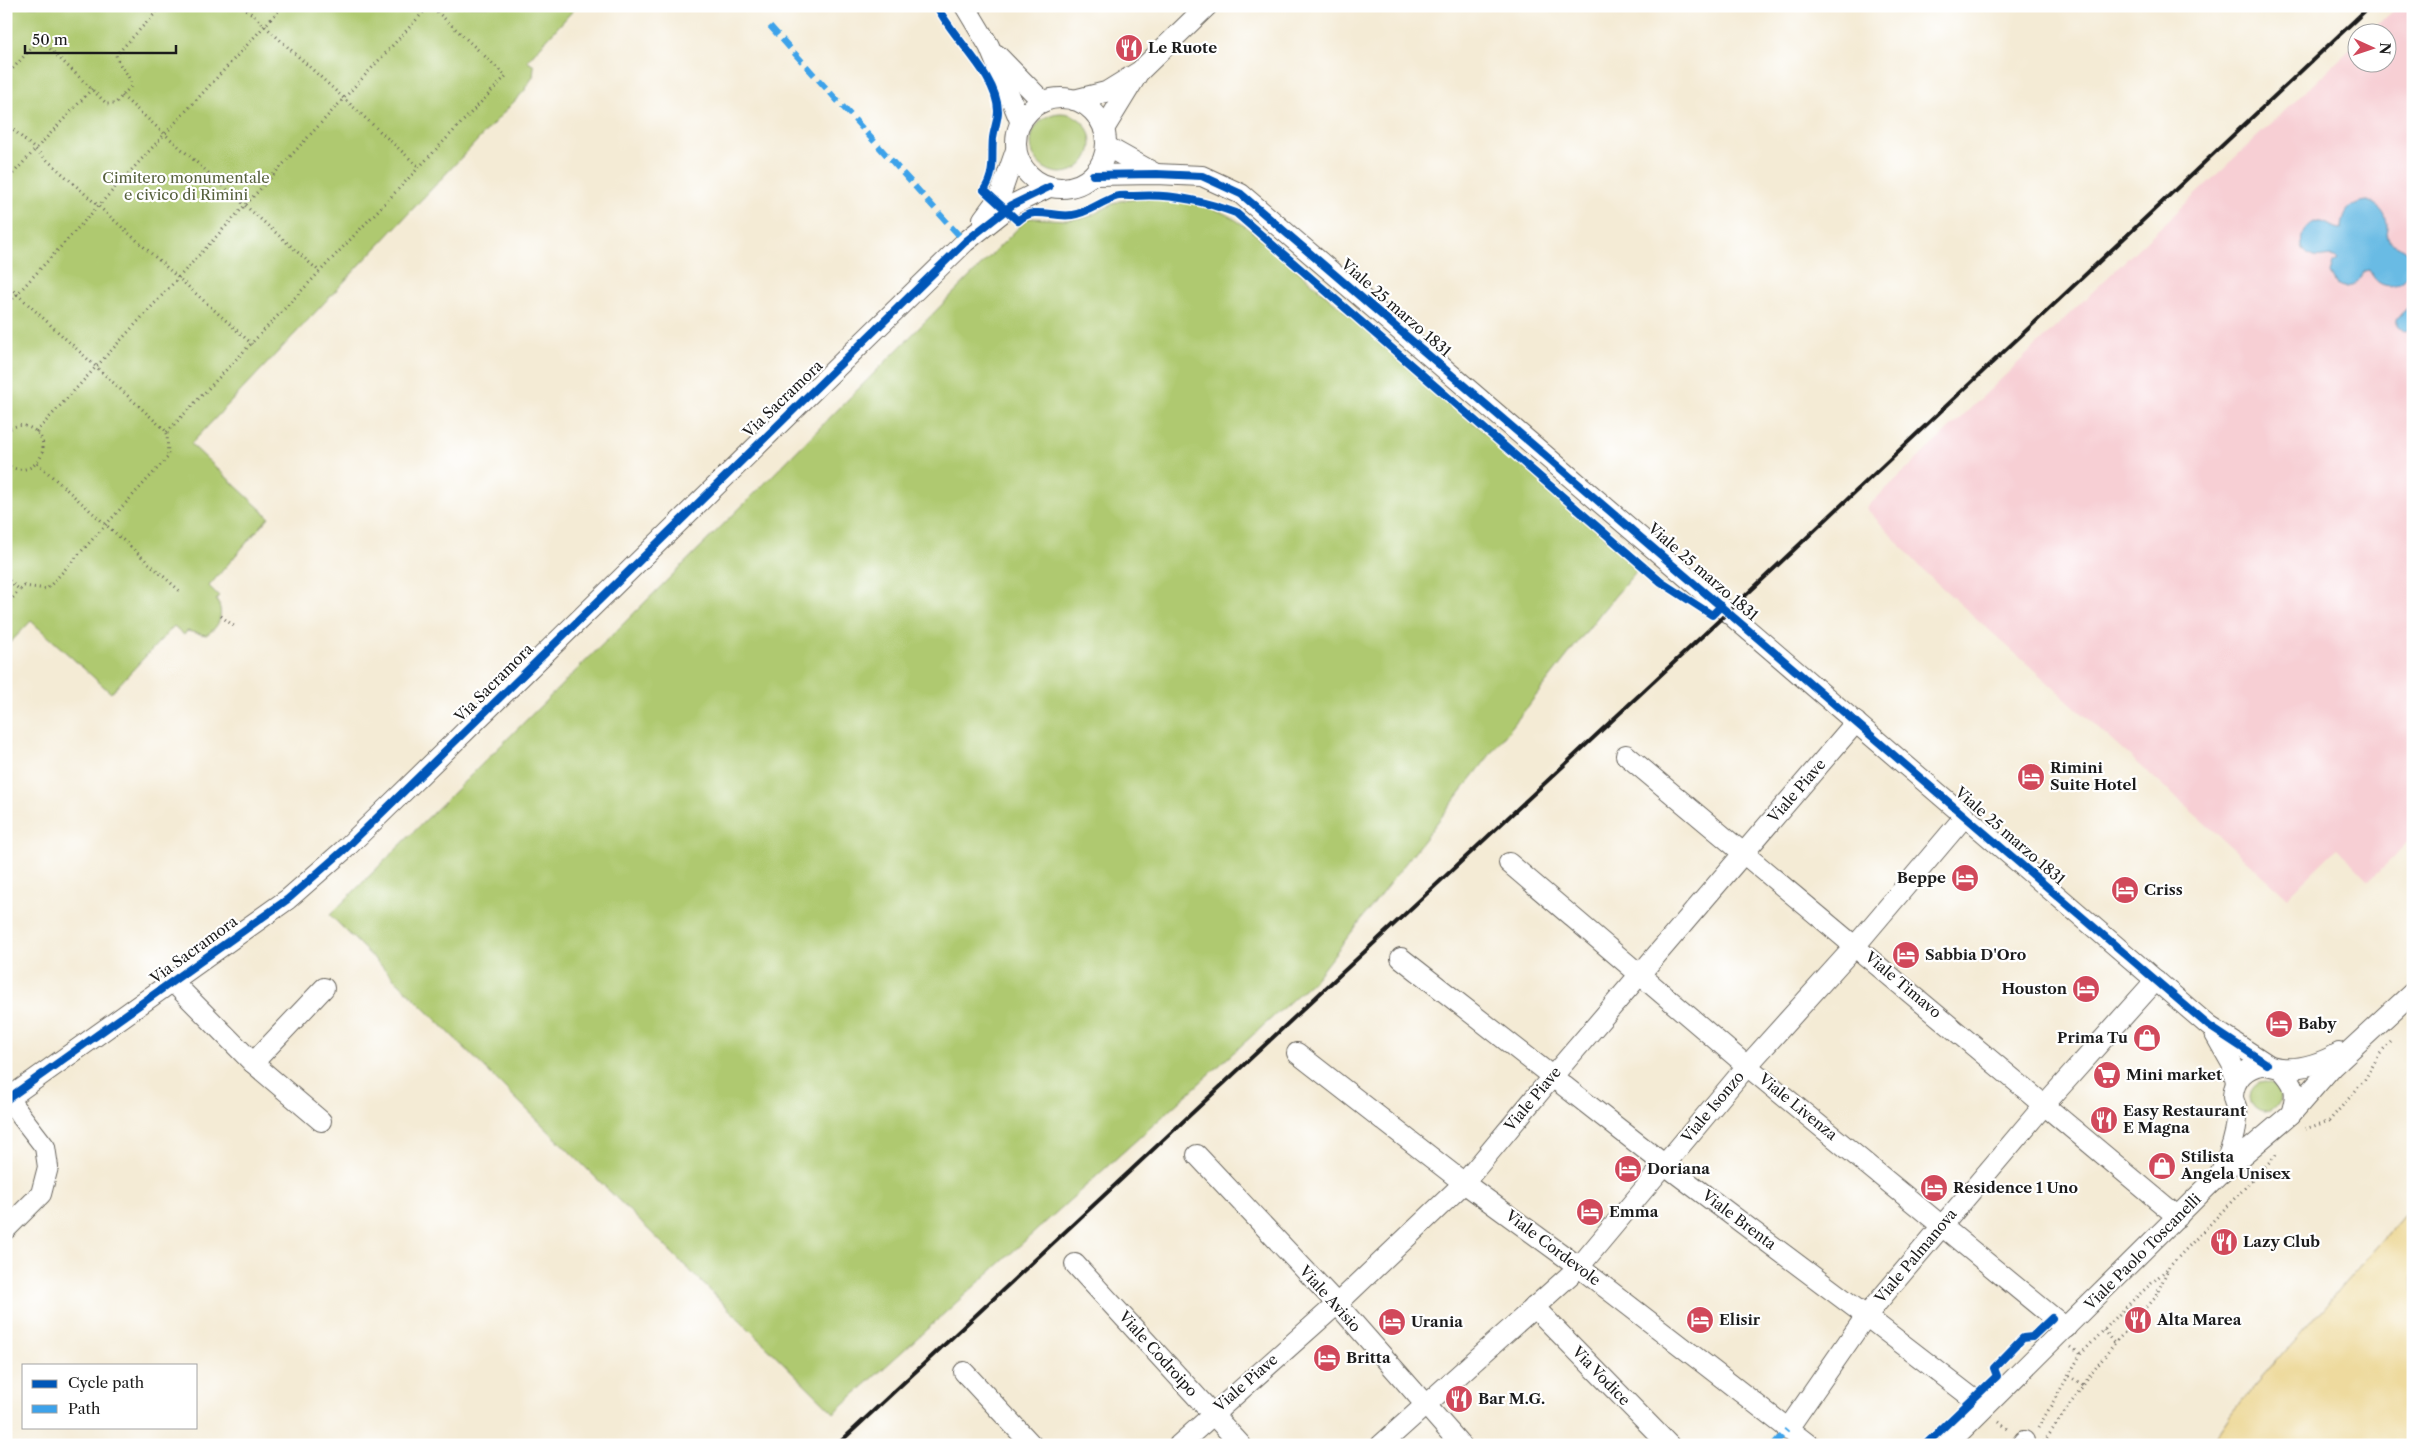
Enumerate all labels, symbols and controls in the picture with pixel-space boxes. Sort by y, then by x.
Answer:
scale bar [25,22,176,54]
north arrow [2346,22,2396,72]
text: 50 m [32,30,68,49]
restaurant icon: Le Ruote [1114,33,1144,63]
place label: Le Ruote [1148,38,1217,57]
text: N [2376,42,2394,55]
park label: Cimitero monumentale e civico di Rimini [102,168,270,204]
street label: Viale 25 marzo 1831 [1337,254,1456,361]
street label: Via Sacramora [738,356,826,442]
street label: Viale 25 marzo 1831 [1644,518,1763,625]
street label: Via Sacramora [450,639,537,727]
street label: Viale Piave [1763,755,1829,827]
place label: Rimini Suite Hotel [2050,758,2137,794]
hotel icon: Rimini Suite Hotel [2016,762,2046,792]
street label: Viale 25 marzo 1831 [1951,782,2070,889]
hotel icon: Beppe [1950,863,1980,893]
place label: Beppe [1897,868,1946,887]
hotel icon: Criss [2110,875,2140,905]
place label: Criss [2144,880,2183,899]
street label: Via Sacramora [146,912,241,988]
hotel icon: Sabbia D'Oro [1891,940,1921,970]
place label: Sabbia D'Oro [1925,945,2026,964]
street label: Viale Timavo [1861,947,1945,1022]
hotel icon: Houston [2071,974,2101,1004]
place label: Houston [2001,979,2068,998]
hotel icon: Baby [2264,1009,2294,1039]
place label: Baby [2298,1014,2337,1033]
shop icon: Prima Tu [2132,1023,2162,1053]
place label: Prima Tu [2057,1028,2128,1047]
supermarket icon: Mini market [2092,1060,2122,1090]
street label: Viale Piave [1500,1063,1565,1136]
place label: Mini market [2126,1065,2222,1084]
street label: Viale Isonzo [1676,1067,1748,1147]
street label: Viale Livenza [1754,1069,1841,1144]
place label: Easy Restaurant E Magna [2123,1101,2246,1137]
restaurant icon: Easy Restaurant E Magna [2089,1105,2119,1135]
place label: Stilista Angela Unisex [2180,1147,2291,1183]
shop icon: Stilista Angela Unisex [2147,1151,2177,1181]
hotel icon: Doriana [1613,1154,1643,1184]
place label: Doriana [1647,1159,1710,1178]
hotel icon: Residence 1 Uno [1919,1173,1949,1203]
place label: Residence 1 Uno [1953,1178,2078,1197]
street label: Viale Brenta [1698,1185,1780,1254]
street label: Viale Paolo Toscanelli [2080,1189,2205,1315]
hotel icon: Emma [1575,1197,1605,1227]
place label: Emma [1609,1202,1659,1221]
street label: Viale Palmanova [1870,1204,1961,1308]
street label: Viale Cordevole [1501,1205,1605,1290]
restaurant icon: Lazy Club [2209,1227,2239,1257]
place label: Lazy Club [2243,1232,2320,1251]
street label: Viale Avisio [1295,1261,1365,1336]
hotel icon: Elisir [1685,1305,1715,1335]
restaurant icon: Alta Marea [2123,1305,2153,1335]
street label: Viale Codroipo [1114,1306,1202,1400]
hotel icon: Urania [1377,1307,1407,1337]
place label: Elisir [1719,1310,1761,1329]
place label: Alta Marea [2156,1310,2242,1329]
place label: Urania [1411,1312,1463,1331]
street label: Via Vodice [1568,1341,1634,1409]
hotel icon: Britta [1312,1343,1342,1373]
place label: Britta [1346,1348,1391,1367]
street label: Viale Piave [1209,1350,1281,1416]
legend [22,1364,198,1428]
text: Cycle path [68,1373,145,1392]
restaurant icon: Bar M.G. [1444,1384,1474,1414]
place label: Bar M.G. [1478,1389,1545,1408]
text: Path [68,1399,101,1418]

